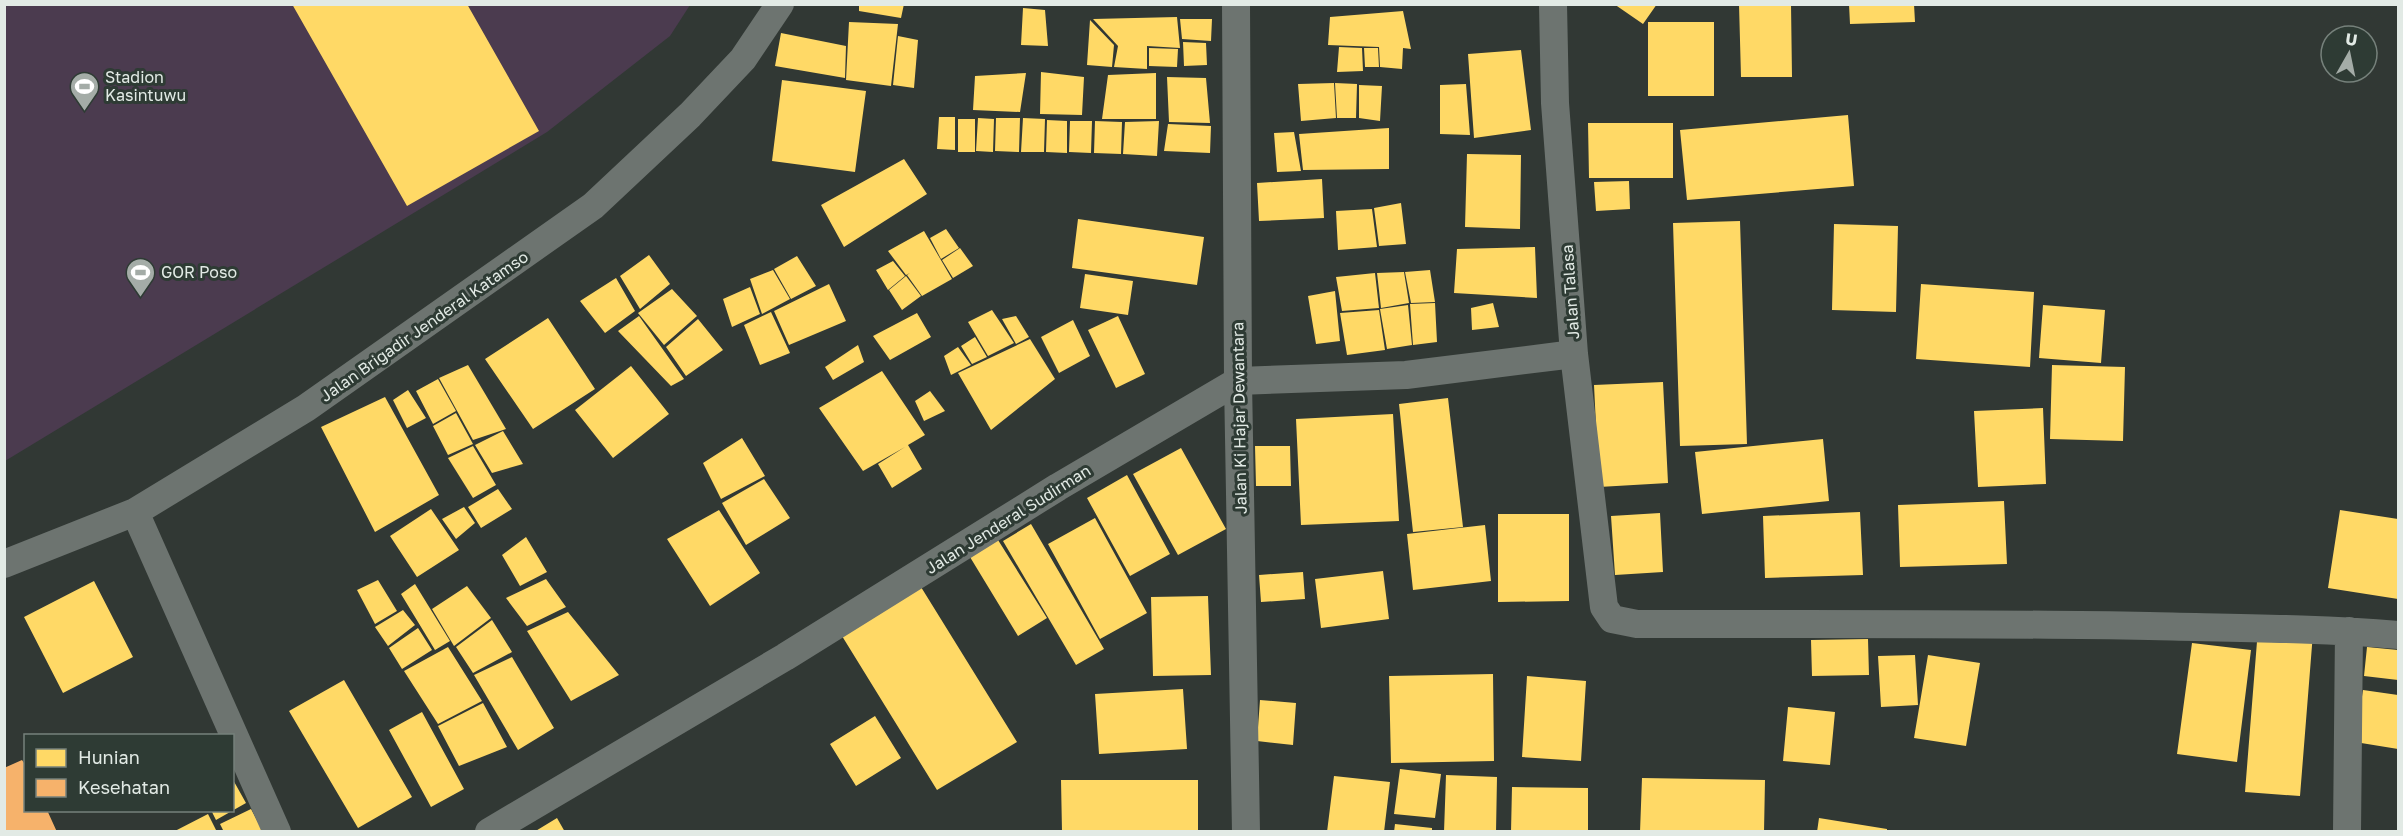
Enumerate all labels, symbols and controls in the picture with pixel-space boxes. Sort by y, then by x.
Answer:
north arrow [2319,24,2379,84]
text: U [2344,28,2359,50]
place label: Stadion Kasintuwu [105,67,186,105]
sports icon: Stadion Kasintuwu [68,70,100,112]
street label: Jalan Talasa [1557,244,1583,340]
street label: Jalan Brigadir Jenderal Katamso [316,246,532,406]
sports icon: GOR Poso [124,256,156,298]
place label: GOR Poso [161,262,237,282]
street label: Jalan Ki Hajar Dewantara [1227,322,1251,514]
street label: Jalan Jenderal Sudirman [922,460,1094,578]
legend [24,734,234,812]
text: Hunian [78,746,140,768]
text: Kesehatan [78,776,170,798]

